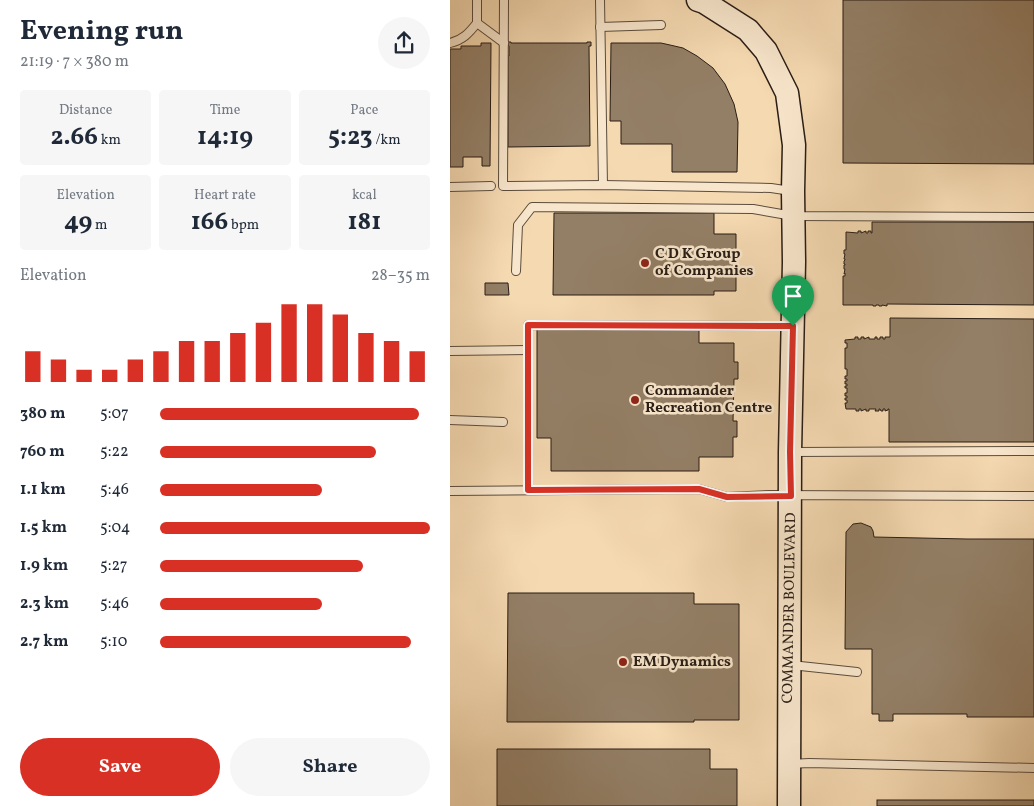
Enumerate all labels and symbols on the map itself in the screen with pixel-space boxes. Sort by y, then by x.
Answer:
place label: C D K Group of Companies [655,244,754,282]
marker: C D K Group of Companies [639,257,651,269]
pin [772,275,814,326]
place label: Commander Recreation Centre [645,381,773,419]
marker: Commander Recreation Centre [629,394,641,406]
street label: COMMANDER BOULEVARD [778,512,802,704]
place label: EM Dynamics [633,652,731,673]
marker: EM Dynamics [617,656,629,668]

